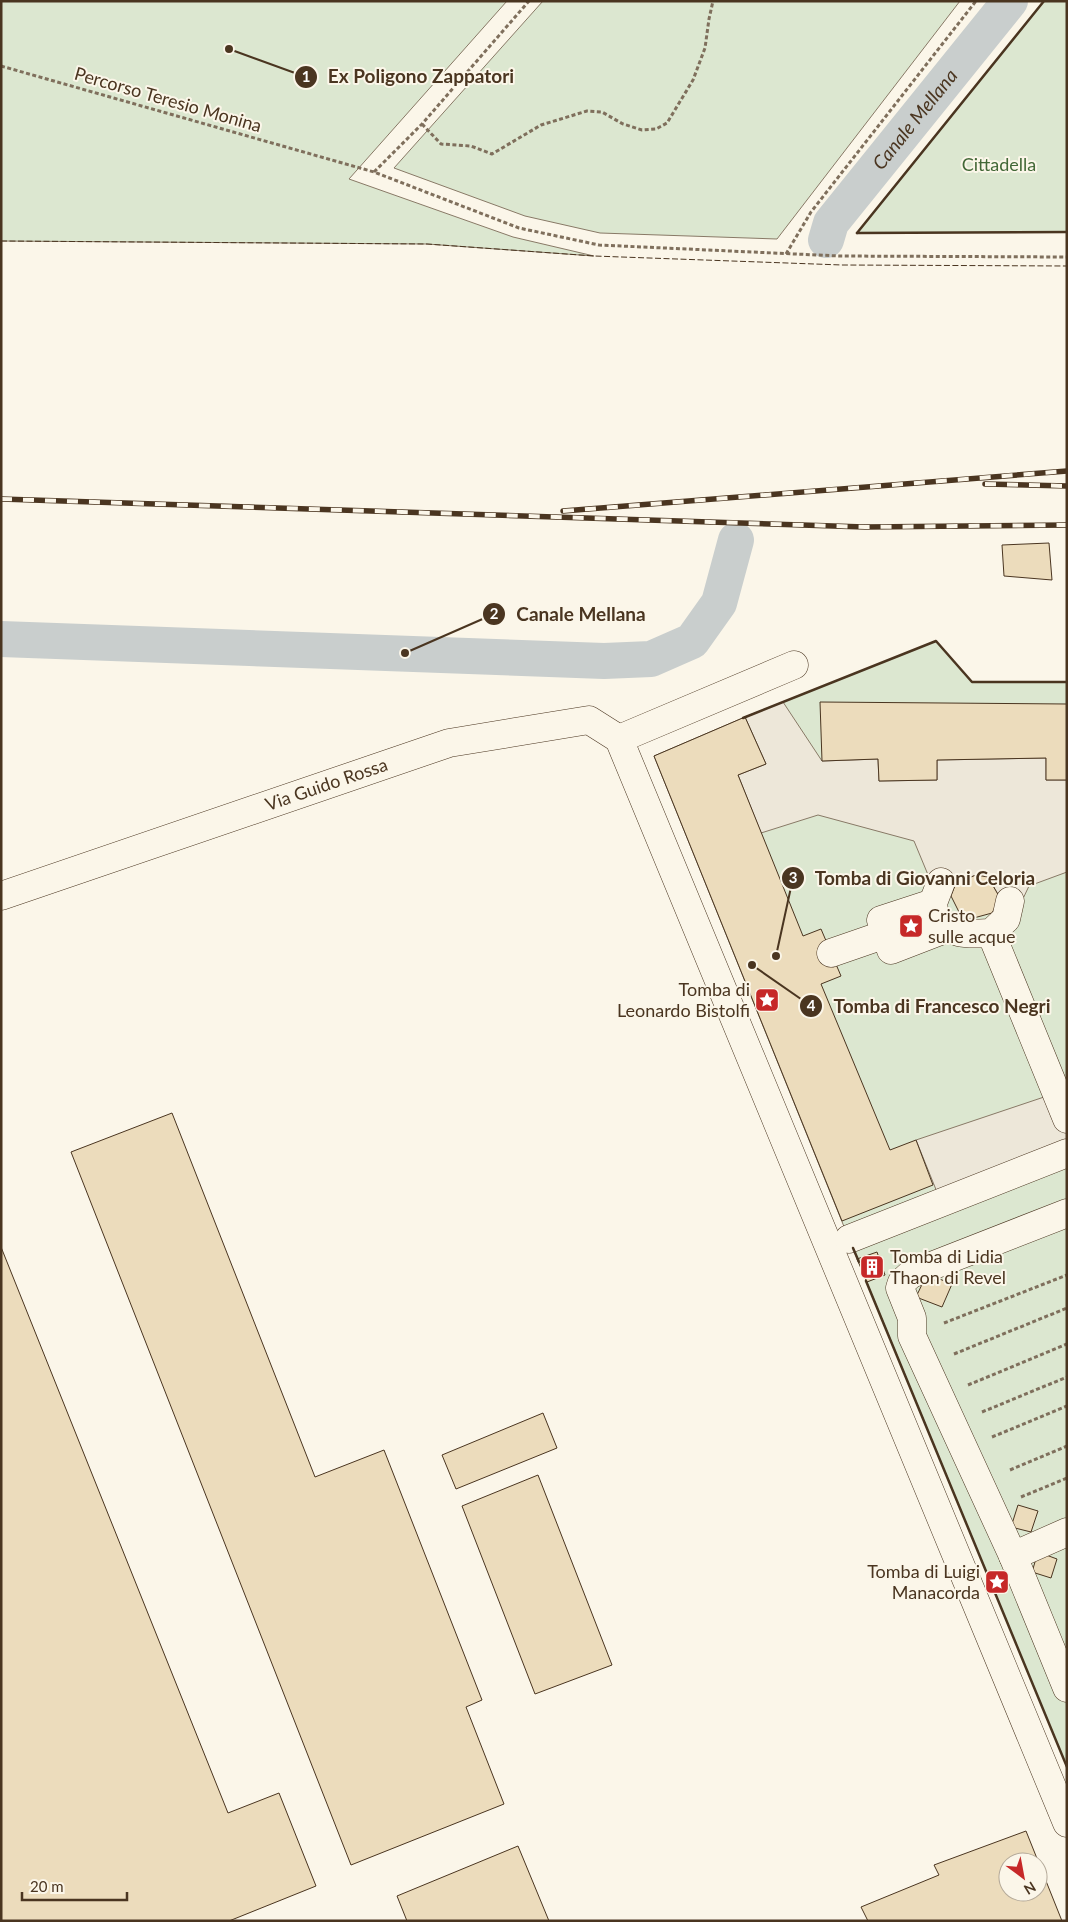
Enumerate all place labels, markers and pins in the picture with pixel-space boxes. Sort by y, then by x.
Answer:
callout: Ex Poligono Zappatori [293,60,525,94]
callout: Canale Mellana [482,597,656,631]
callout: Tomba di Giovanni Celoria [780,861,1045,895]
place label: Cristo sulle acque [928,904,1015,947]
place icon: Cristo sulle acque [898,913,924,939]
place label: Tomba di Leonardo Bistolfi [617,978,750,1021]
place icon: Tomba di Leonardo Bistolfi [754,987,780,1013]
callout: Tomba di Francesco Negri [799,989,1061,1023]
place label: Tomba di Lidia Thaon di Revel [890,1245,1006,1288]
building icon: Tomba di Lidia Thaon di Revel [859,1254,885,1280]
place label: Tomba di Luigi Manacorda [867,1560,980,1603]
place icon: Tomba di Luigi Manacorda [984,1569,1010,1595]

